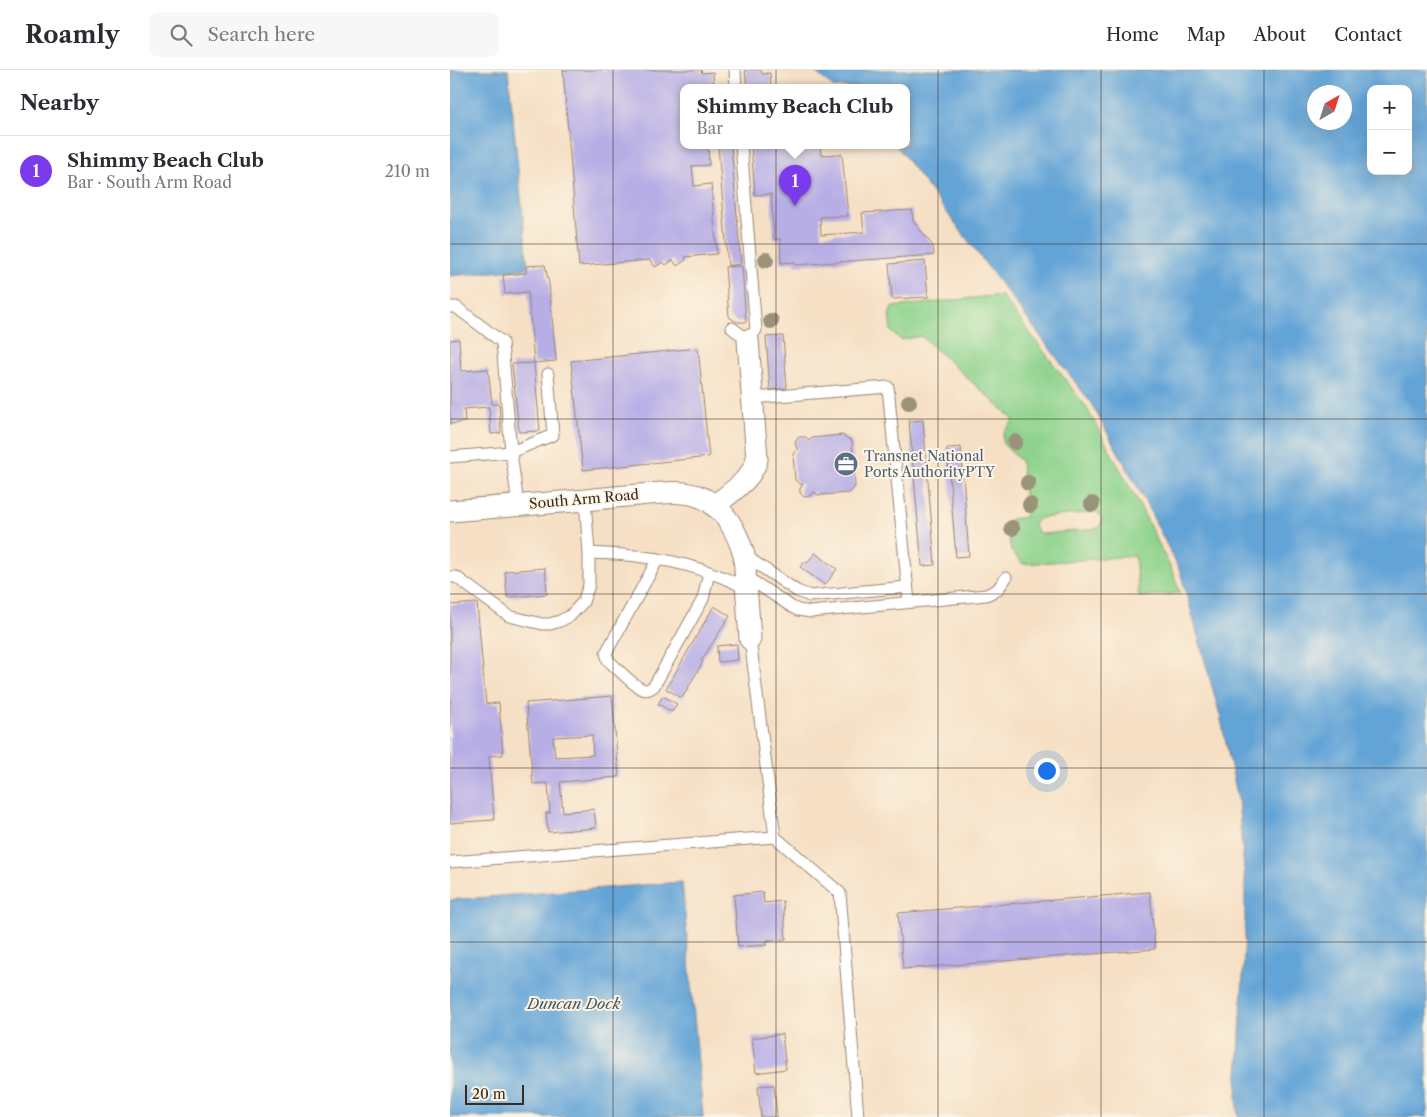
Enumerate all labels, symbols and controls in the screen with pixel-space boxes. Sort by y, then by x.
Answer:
search box [149,12,499,57]
text: Roamly [25,20,119,49]
icon: search [167,21,195,49]
text: Search here [207,23,315,46]
text: Home [1106,24,1159,46]
text: Map [1187,24,1225,46]
text: About [1253,24,1306,46]
text: Contact [1334,24,1402,46]
popup [680,84,910,149]
north arrow [1307,85,1352,130]
map controls [1367,85,1412,175]
button: + [1367,85,1412,130]
text: Nearby [20,90,99,115]
text: Shimmy Beach Club [697,95,893,118]
text: Bar [697,118,723,138]
button: − [1367,130,1412,175]
text: Shimmy Beach Club [67,149,264,172]
text: 1 [32,161,40,181]
text: 210 m [385,161,430,181]
pin: 1 [779,165,811,206]
text: Bar · South Arm Road [67,172,232,192]
place label: Transnet National Ports AuthorityPTY [864,447,996,481]
office icon: Transnet National Ports AuthorityPTY [833,451,859,477]
street label: South Arm Road [528,485,640,513]
your location [1034,758,1060,784]
water label: Duncan Dock [526,994,621,1013]
scale bar [465,1082,524,1105]
text: 20 m [472,1085,506,1103]

